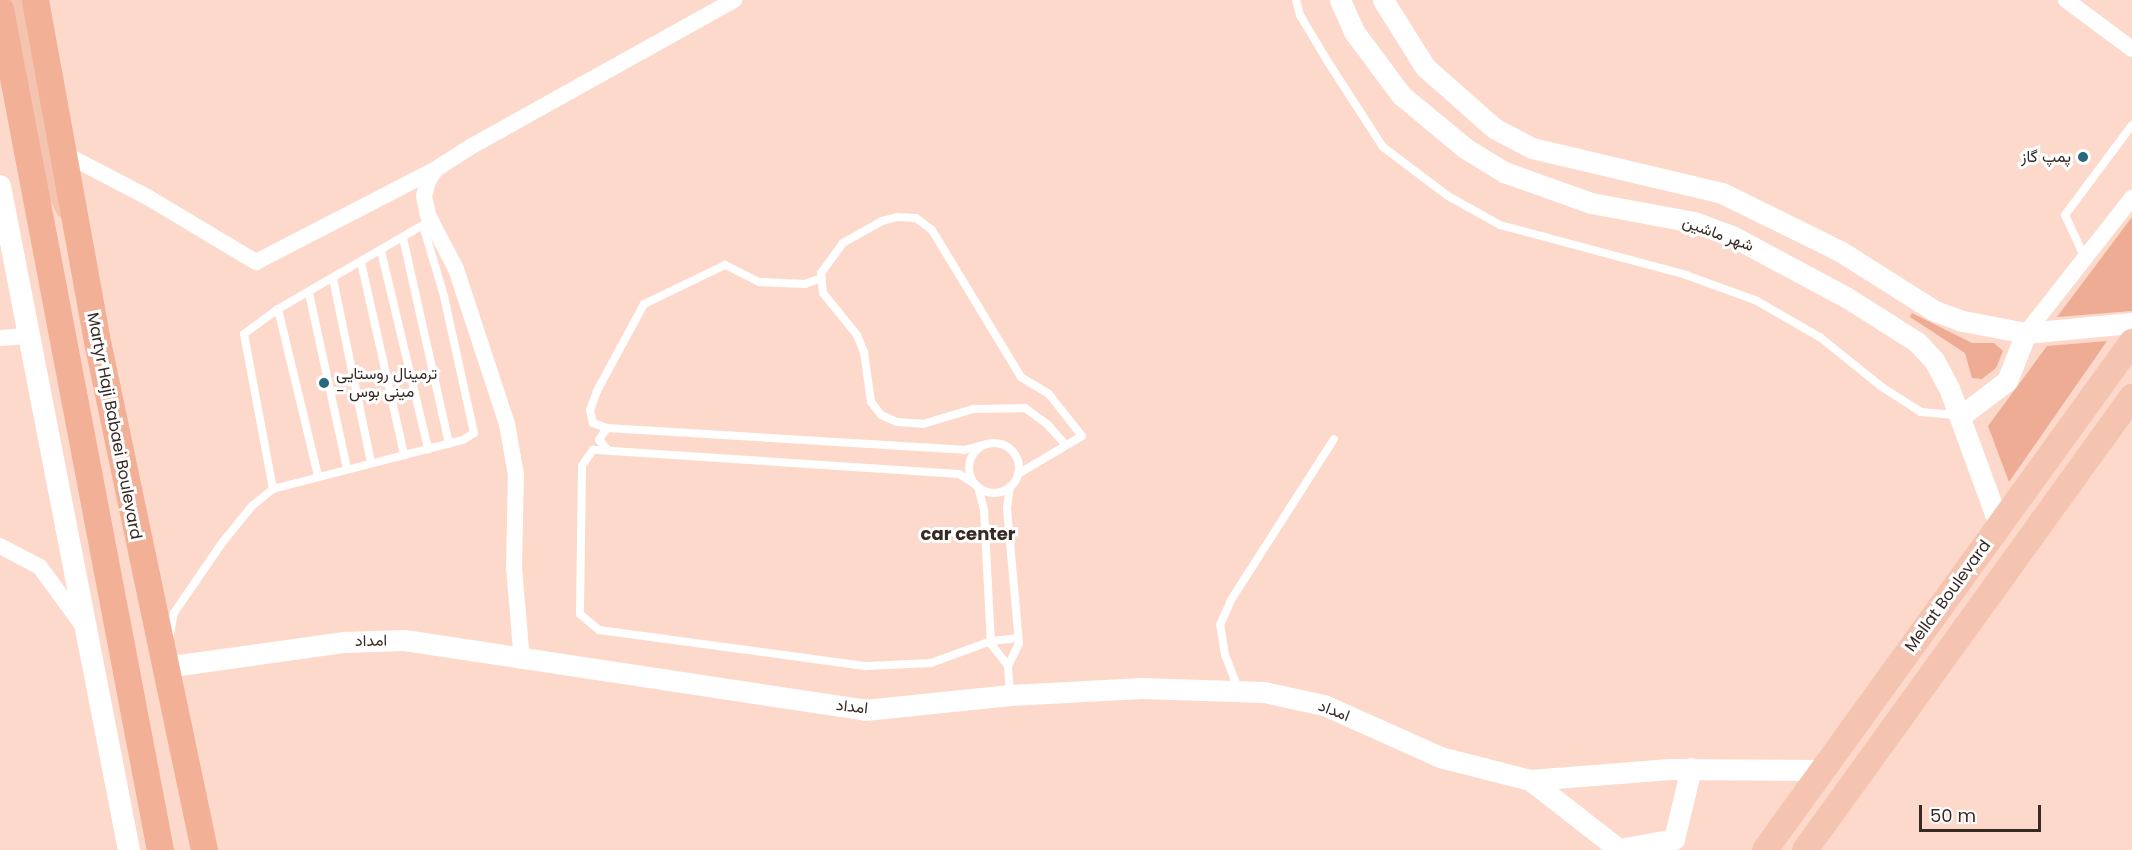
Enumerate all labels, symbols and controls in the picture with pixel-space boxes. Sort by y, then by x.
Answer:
place label: پمپ گاز [2021,147,2071,167]
marker: پمپ گاز [2076,150,2090,164]
street label: شهر ماشین [1680,212,1756,256]
street label: Martyr Haji Babaei Boulevard [83,311,145,541]
place label: ترمینال روستایی - مینی بوس [336,364,437,402]
marker: ترمینال روستایی - مینی بوس [317,376,331,390]
district label: car center [921,523,1015,545]
street label: Mellat Boulevard [1901,536,1995,656]
street label: امداد [355,631,387,651]
street label: امداد [835,696,869,718]
street label: امداد [1316,696,1352,726]
scale bar [1922,793,2044,831]
text: 50 m [1930,803,1976,828]

